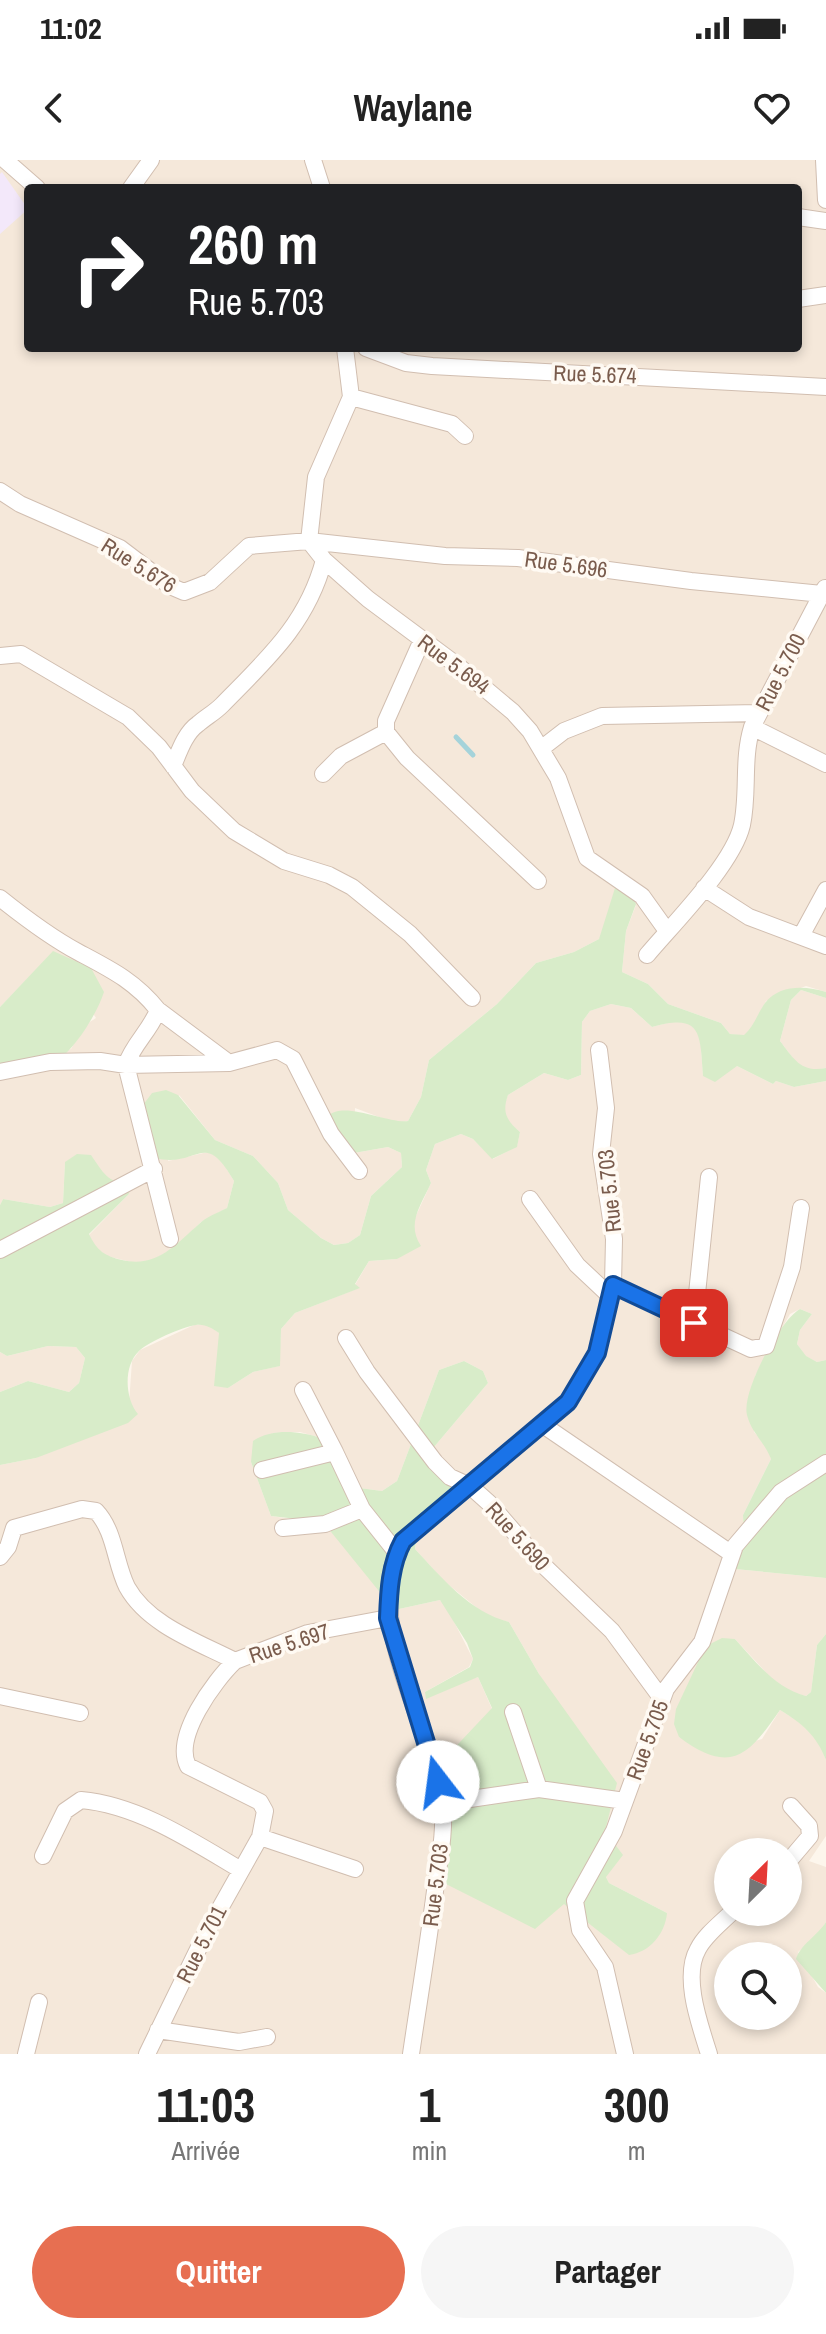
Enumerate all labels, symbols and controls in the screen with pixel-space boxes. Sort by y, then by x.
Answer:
text: 11:02 [40,8,102,48]
text: Waylane [354,84,472,132]
icon: back [32,86,76,130]
icon: heart [750,86,794,130]
text: 260 m [188,206,318,281]
icon: right [56,216,160,320]
text: Rue 5.703 [188,278,324,326]
street label: Rue 5.674 [553,358,637,390]
street label: Rue 5.676 [96,530,182,600]
street label: Rue 5.696 [523,543,609,585]
street label: Rue 5.694 [412,627,496,701]
street label: Rue 5.700 [748,628,812,716]
street label: Rue 5.703 [590,1148,628,1234]
pin [660,1289,728,1357]
icon: arrive [672,1301,716,1345]
street label: Rue 5.690 [479,1495,557,1577]
street label: Rue 5.697 [245,1616,333,1670]
street label: Rue 5.705 [619,1696,675,1784]
position arrow [396,1740,480,1824]
north arrow [714,1838,802,1926]
map controls [714,1838,802,2030]
street label: Rue 5.703 [415,1842,455,1928]
street label: Rue 5.701 [169,1900,233,1988]
button: search [714,1942,802,2030]
text: 11:03 [157,2072,255,2137]
text: 1 [418,2072,440,2137]
text: 300 [604,2072,669,2137]
text: Arrivée [171,2133,240,2168]
text: min [412,2133,447,2168]
text: m [628,2133,645,2168]
button: Quitter [32,2226,405,2318]
button: Partager [421,2226,794,2318]

